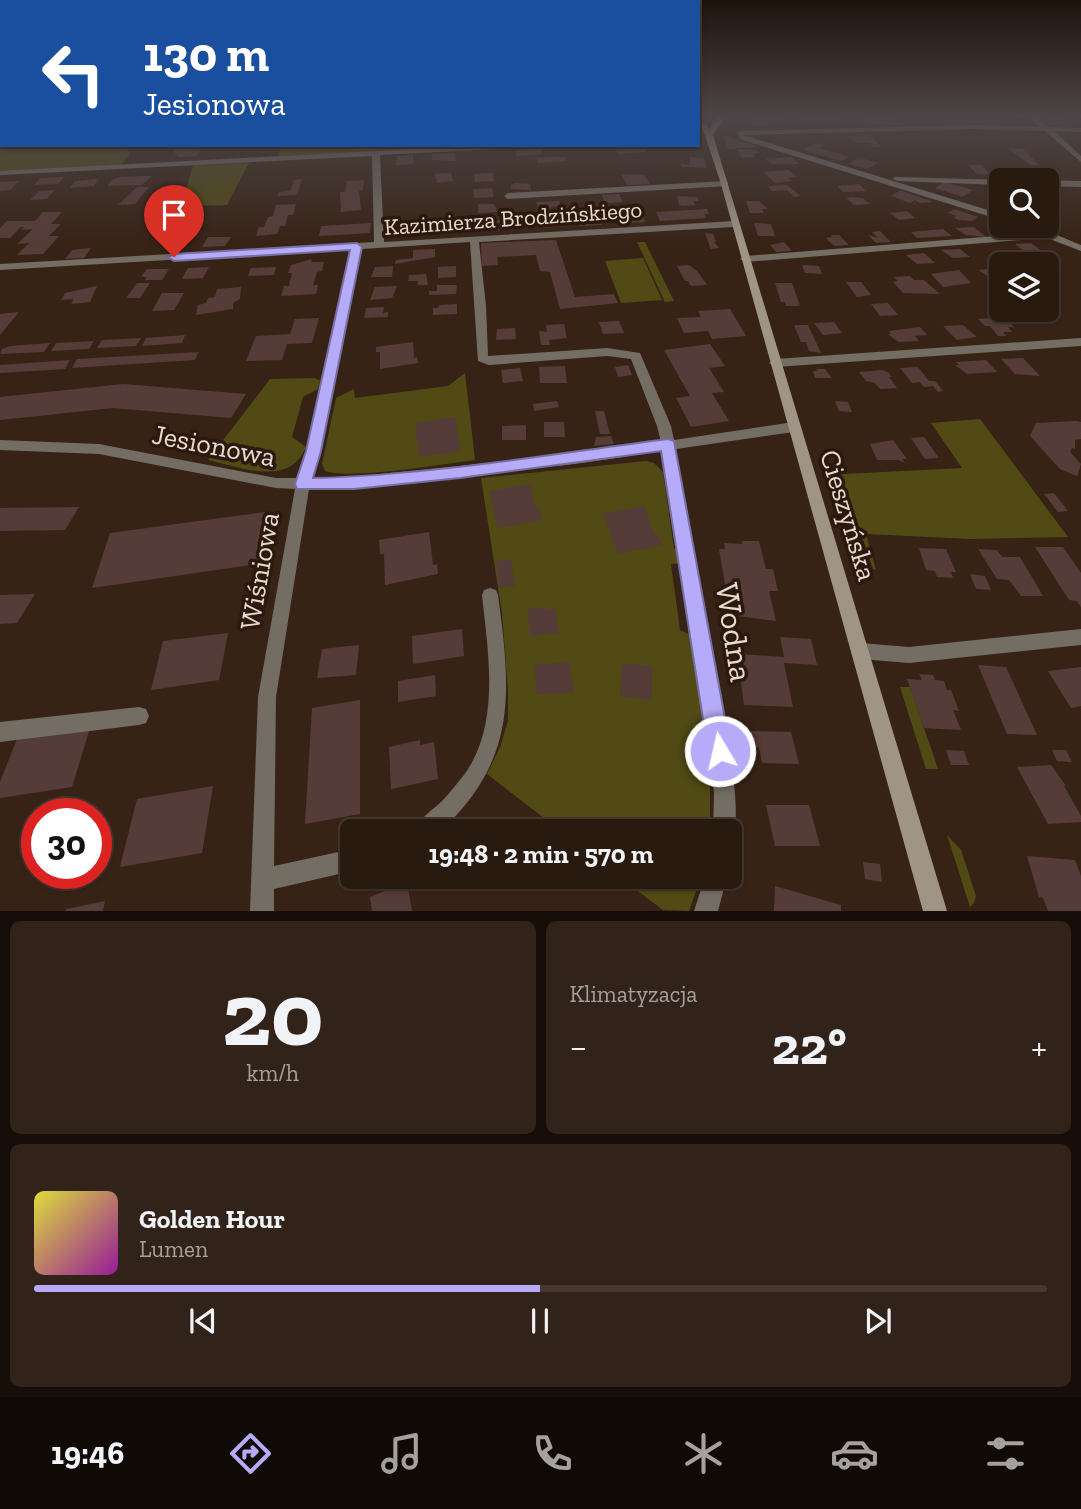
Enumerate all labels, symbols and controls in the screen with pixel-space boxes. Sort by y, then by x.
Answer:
text: 130 m [143,25,269,84]
icon: left [28,28,119,119]
text: Jesionowa [143,85,286,123]
map controls [989,168,1059,322]
button: search [989,168,1059,238]
pin [144,185,204,257]
street label: Kazimierza Brodzińskiego [383,195,643,241]
icon: arrive [155,196,193,234]
button: layers [989,252,1059,322]
street label: Jesionowa [150,417,279,474]
street label: Cieszyńska [813,446,884,585]
street label: Wiśniowa [233,509,286,632]
street label: Wodna [707,580,762,684]
position arrow [683,714,757,788]
speed limit sign: 30 [21,798,112,889]
text: 19:48 · 2 min · 570 m [429,838,653,870]
text: 20 [222,959,323,1068]
text: Klimatyzacja [570,980,697,1008]
text: 22° [772,1015,847,1077]
text: − [570,1024,587,1070]
text: + [1031,1024,1047,1070]
text: km/h [247,1059,299,1087]
text: Golden Hour [139,1203,285,1235]
text: Lumen [139,1235,208,1263]
icon: previous [184,1302,222,1340]
icon: pause [521,1302,559,1340]
icon: next [859,1302,897,1340]
icon: directions [226,1429,275,1478]
icon: music [377,1429,426,1478]
icon: phone [528,1429,577,1478]
icon: climate [679,1429,728,1478]
icon: car [830,1429,879,1478]
icon: filters [981,1429,1030,1478]
text: 19:46 [51,1434,124,1472]

